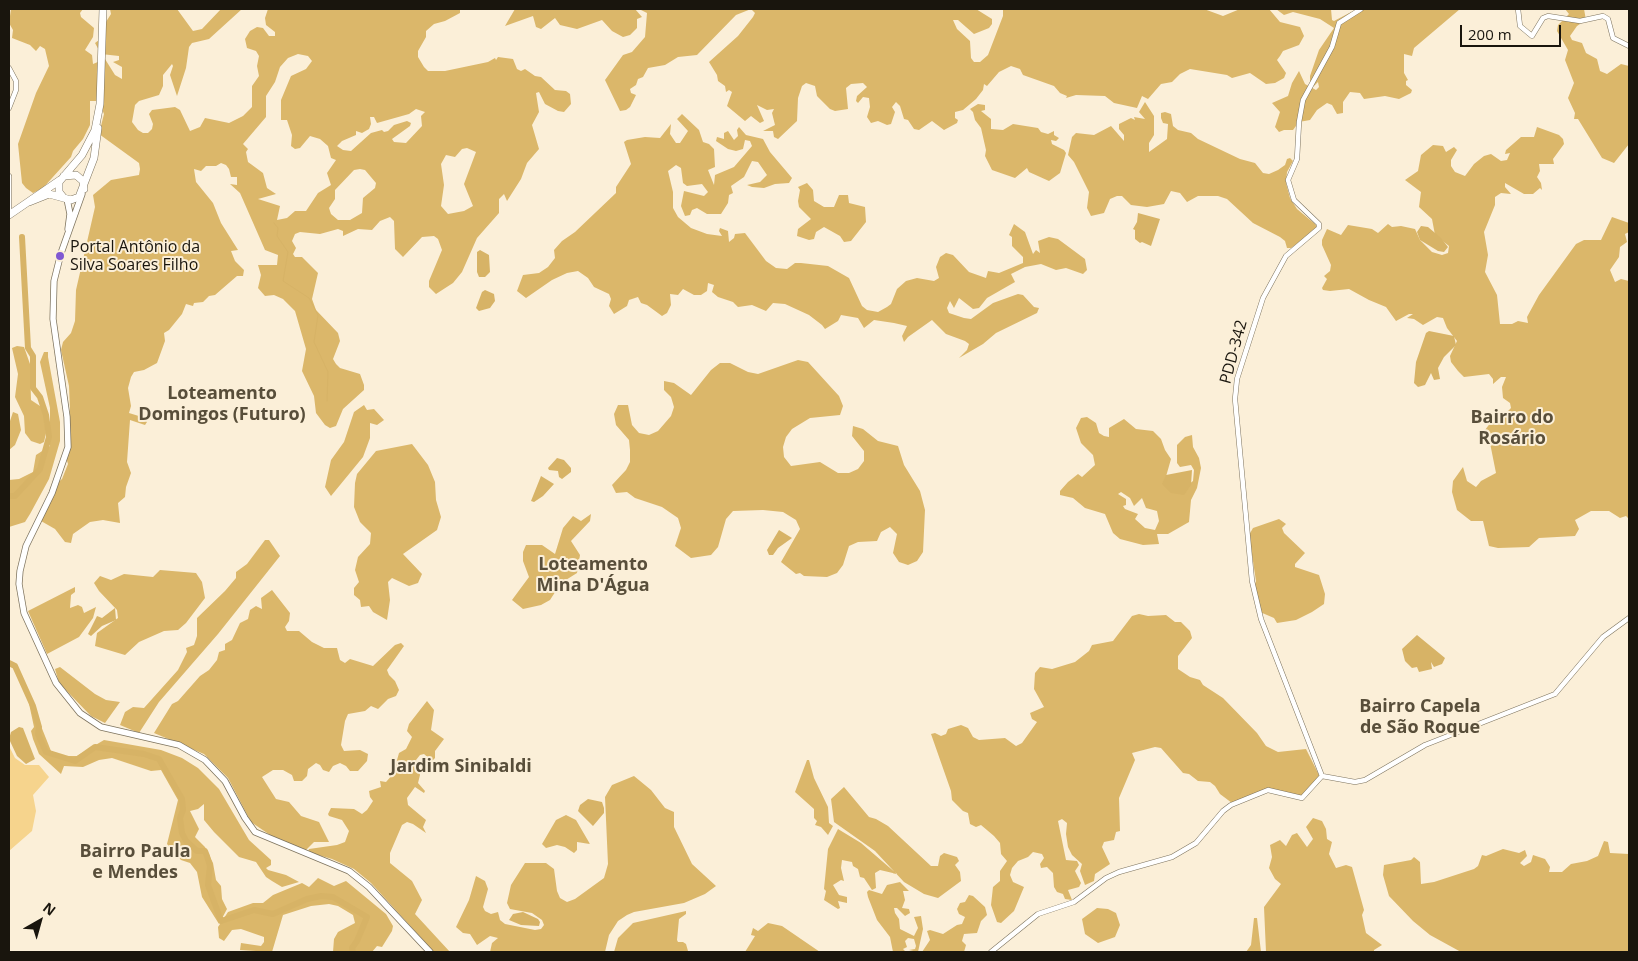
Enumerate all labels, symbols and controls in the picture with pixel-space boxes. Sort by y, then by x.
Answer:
scale bar [1463,15,1564,47]
text: 200 m [1468,24,1512,44]
place label: Portal Antônio da Silva Soares Filho [70,237,200,275]
marker: Portal Antônio da Silva Soares Filho [54,250,66,262]
street label: PDD-342 [1216,318,1252,386]
district label: Loteamento Domingos (Futuro) [138,383,306,426]
district label: Bairro do Rosário [1470,407,1554,449]
district label: Loteamento Mina D'Água [536,554,650,596]
district label: Bairro Capela de São Roque [1359,696,1481,739]
district label: Jardim Sinibaldi [390,756,532,778]
district label: Bairro Paula e Mendes [80,841,190,884]
north arrow [15,896,65,946]
text: N [39,898,60,920]

